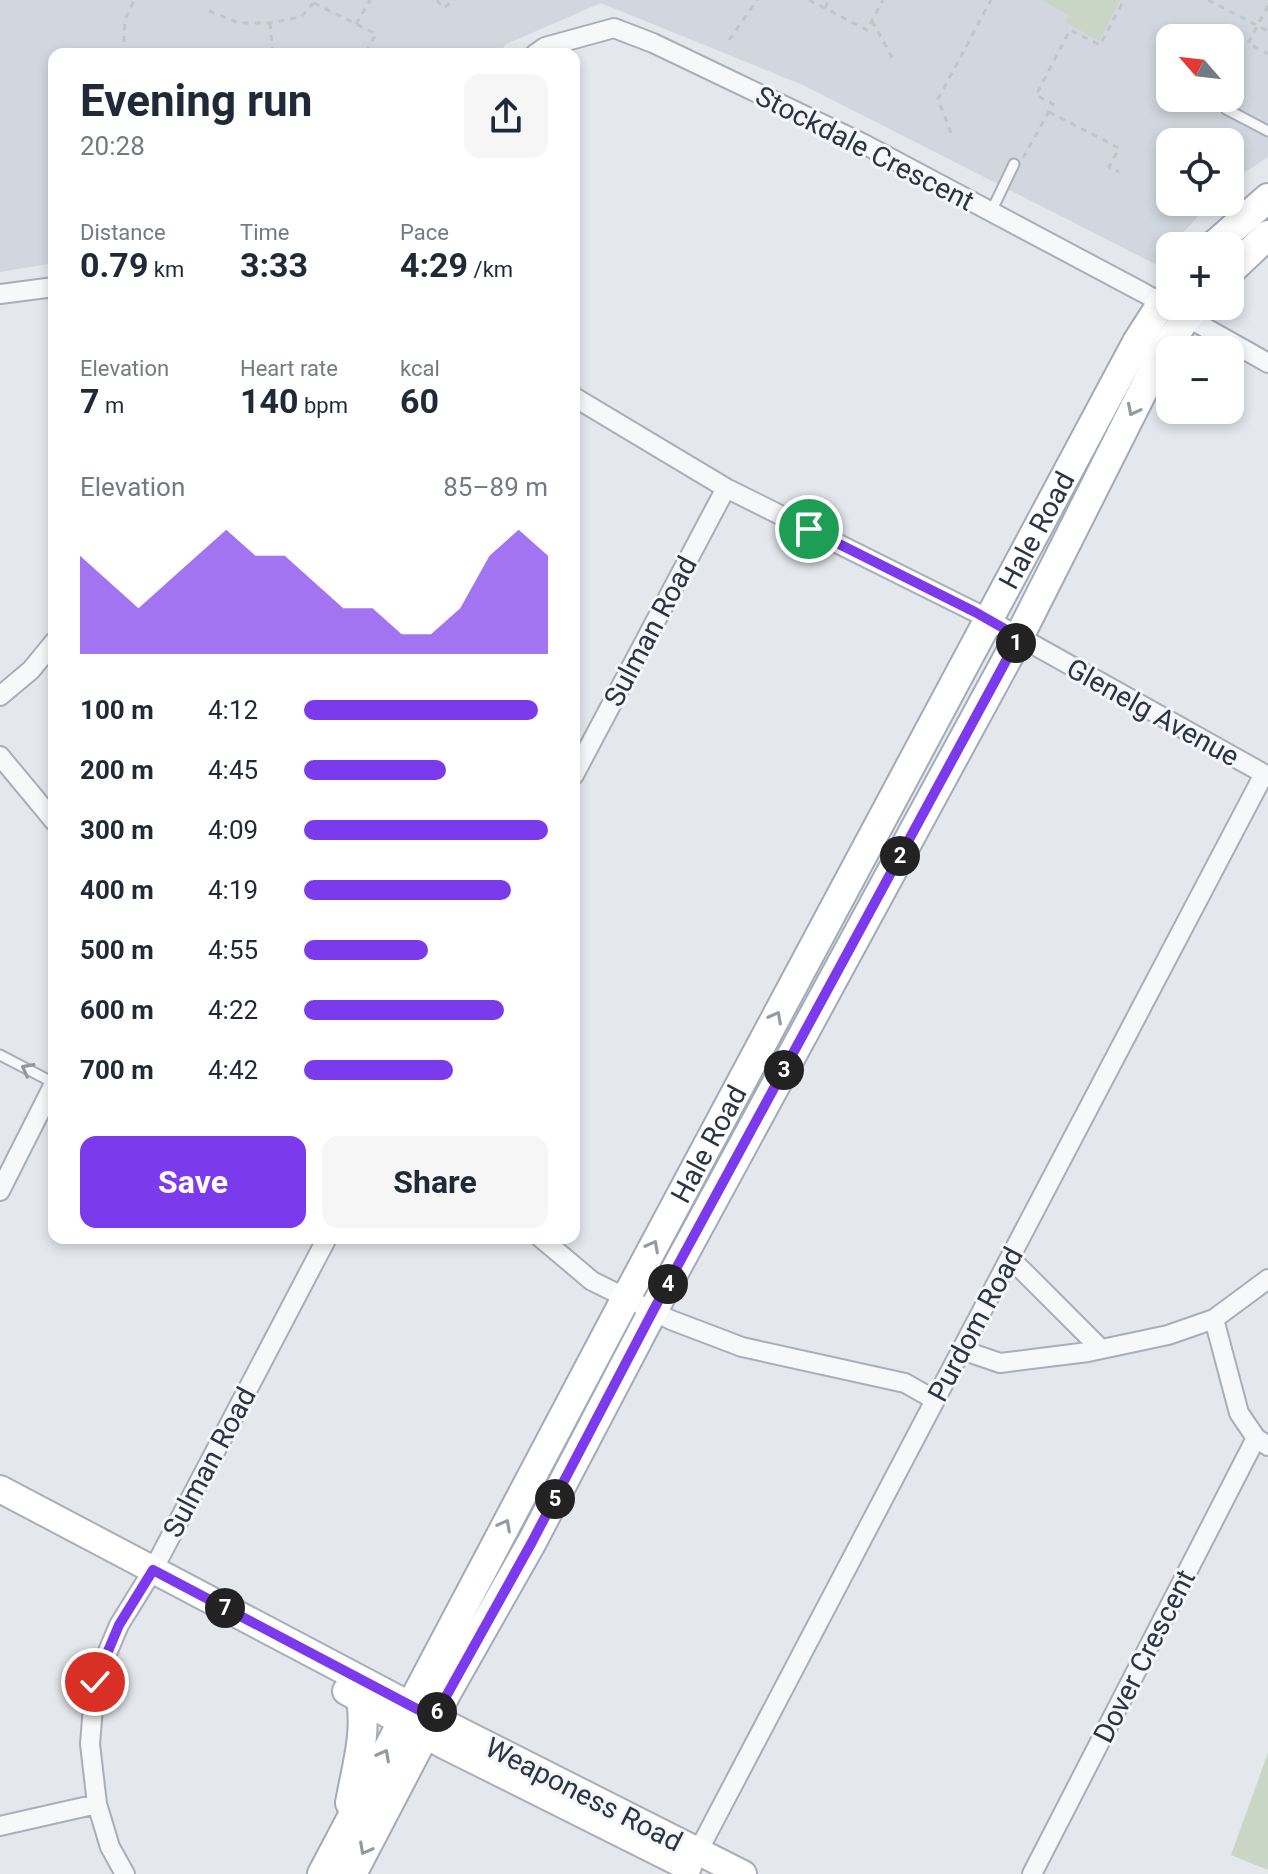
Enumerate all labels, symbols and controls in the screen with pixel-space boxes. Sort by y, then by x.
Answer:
north arrow [1156,24,1244,112]
map controls [1156,24,1244,424]
button: share [464,74,548,158]
text: Evening run [80,75,312,127]
street label: Stockdale Crescent [750,79,979,218]
button: locate [1156,128,1244,216]
text: 20:28 [80,131,145,161]
text: Distance [80,220,166,245]
text: Time [240,220,289,245]
text: Pace [400,220,449,245]
button: + [1156,232,1244,320]
text: 0.79 [80,245,148,285]
text: 3:33 [240,245,308,285]
text: 4:29 [400,245,468,285]
text: km [148,257,184,282]
text: /km [468,257,513,282]
button: − [1156,336,1244,424]
text: Elevation [80,356,169,381]
text: Heart rate [240,356,338,381]
text: kcal [400,356,440,381]
text: 7 [80,381,100,421]
text: 140 [240,381,299,421]
text: 60 [400,381,439,421]
text: m [100,393,124,418]
text: bpm [299,393,348,418]
one-way arrow [1128,401,1143,416]
street label: Hale Road [992,466,1082,595]
text: Elevation [80,472,185,502]
text: 85–89 m [443,472,548,502]
pin [775,495,843,563]
icon: arrive [787,507,831,551]
street label: Sulman Road [597,551,704,712]
pin: 1 [996,623,1036,663]
text: 1 [1010,630,1022,655]
street label: Glenelg Avenue [1061,651,1245,773]
text: 100 m [80,695,154,725]
text: 4:12 [208,695,258,725]
text: 200 m [80,755,154,785]
text: 4:45 [208,755,258,785]
text: 300 m [80,815,154,845]
text: 4:09 [208,815,258,845]
pin: 2 [880,836,920,876]
text: 2 [894,843,906,868]
text: 400 m [80,875,154,905]
text: 4:19 [208,875,258,905]
text: 500 m [80,935,154,965]
text: 4:55 [208,935,258,965]
text: 600 m [80,995,154,1025]
text: 4:22 [208,995,258,1025]
one-way arrow [766,1010,781,1025]
pin: 3 [764,1050,804,1090]
text: 700 m [80,1055,154,1085]
text: 4:42 [208,1055,258,1085]
text: 3 [778,1057,790,1082]
one-way arrow [21,1063,35,1078]
street label: Hale Road [664,1080,754,1208]
button: Save [80,1136,306,1228]
button: Share [322,1136,548,1228]
one-way arrow [644,1240,659,1254]
street label: Purdom Road [921,1242,1030,1407]
pin: 4 [648,1264,688,1304]
text: 4 [662,1271,674,1296]
street label: Sulman Road [156,1382,263,1543]
pin: 5 [535,1479,575,1519]
text: 5 [549,1486,561,1511]
one-way arrow [496,1519,511,1534]
street label: Dover Crescent [1087,1564,1202,1748]
pin: 7 [205,1588,245,1628]
text: 7 [219,1595,231,1620]
pin [61,1648,129,1716]
icon: check [73,1660,117,1704]
pin: 6 [417,1692,457,1732]
text: 6 [431,1699,443,1724]
street label: Weaponess Road [480,1731,688,1858]
one-way arrow [375,1749,390,1764]
one-way arrow [359,1841,374,1856]

